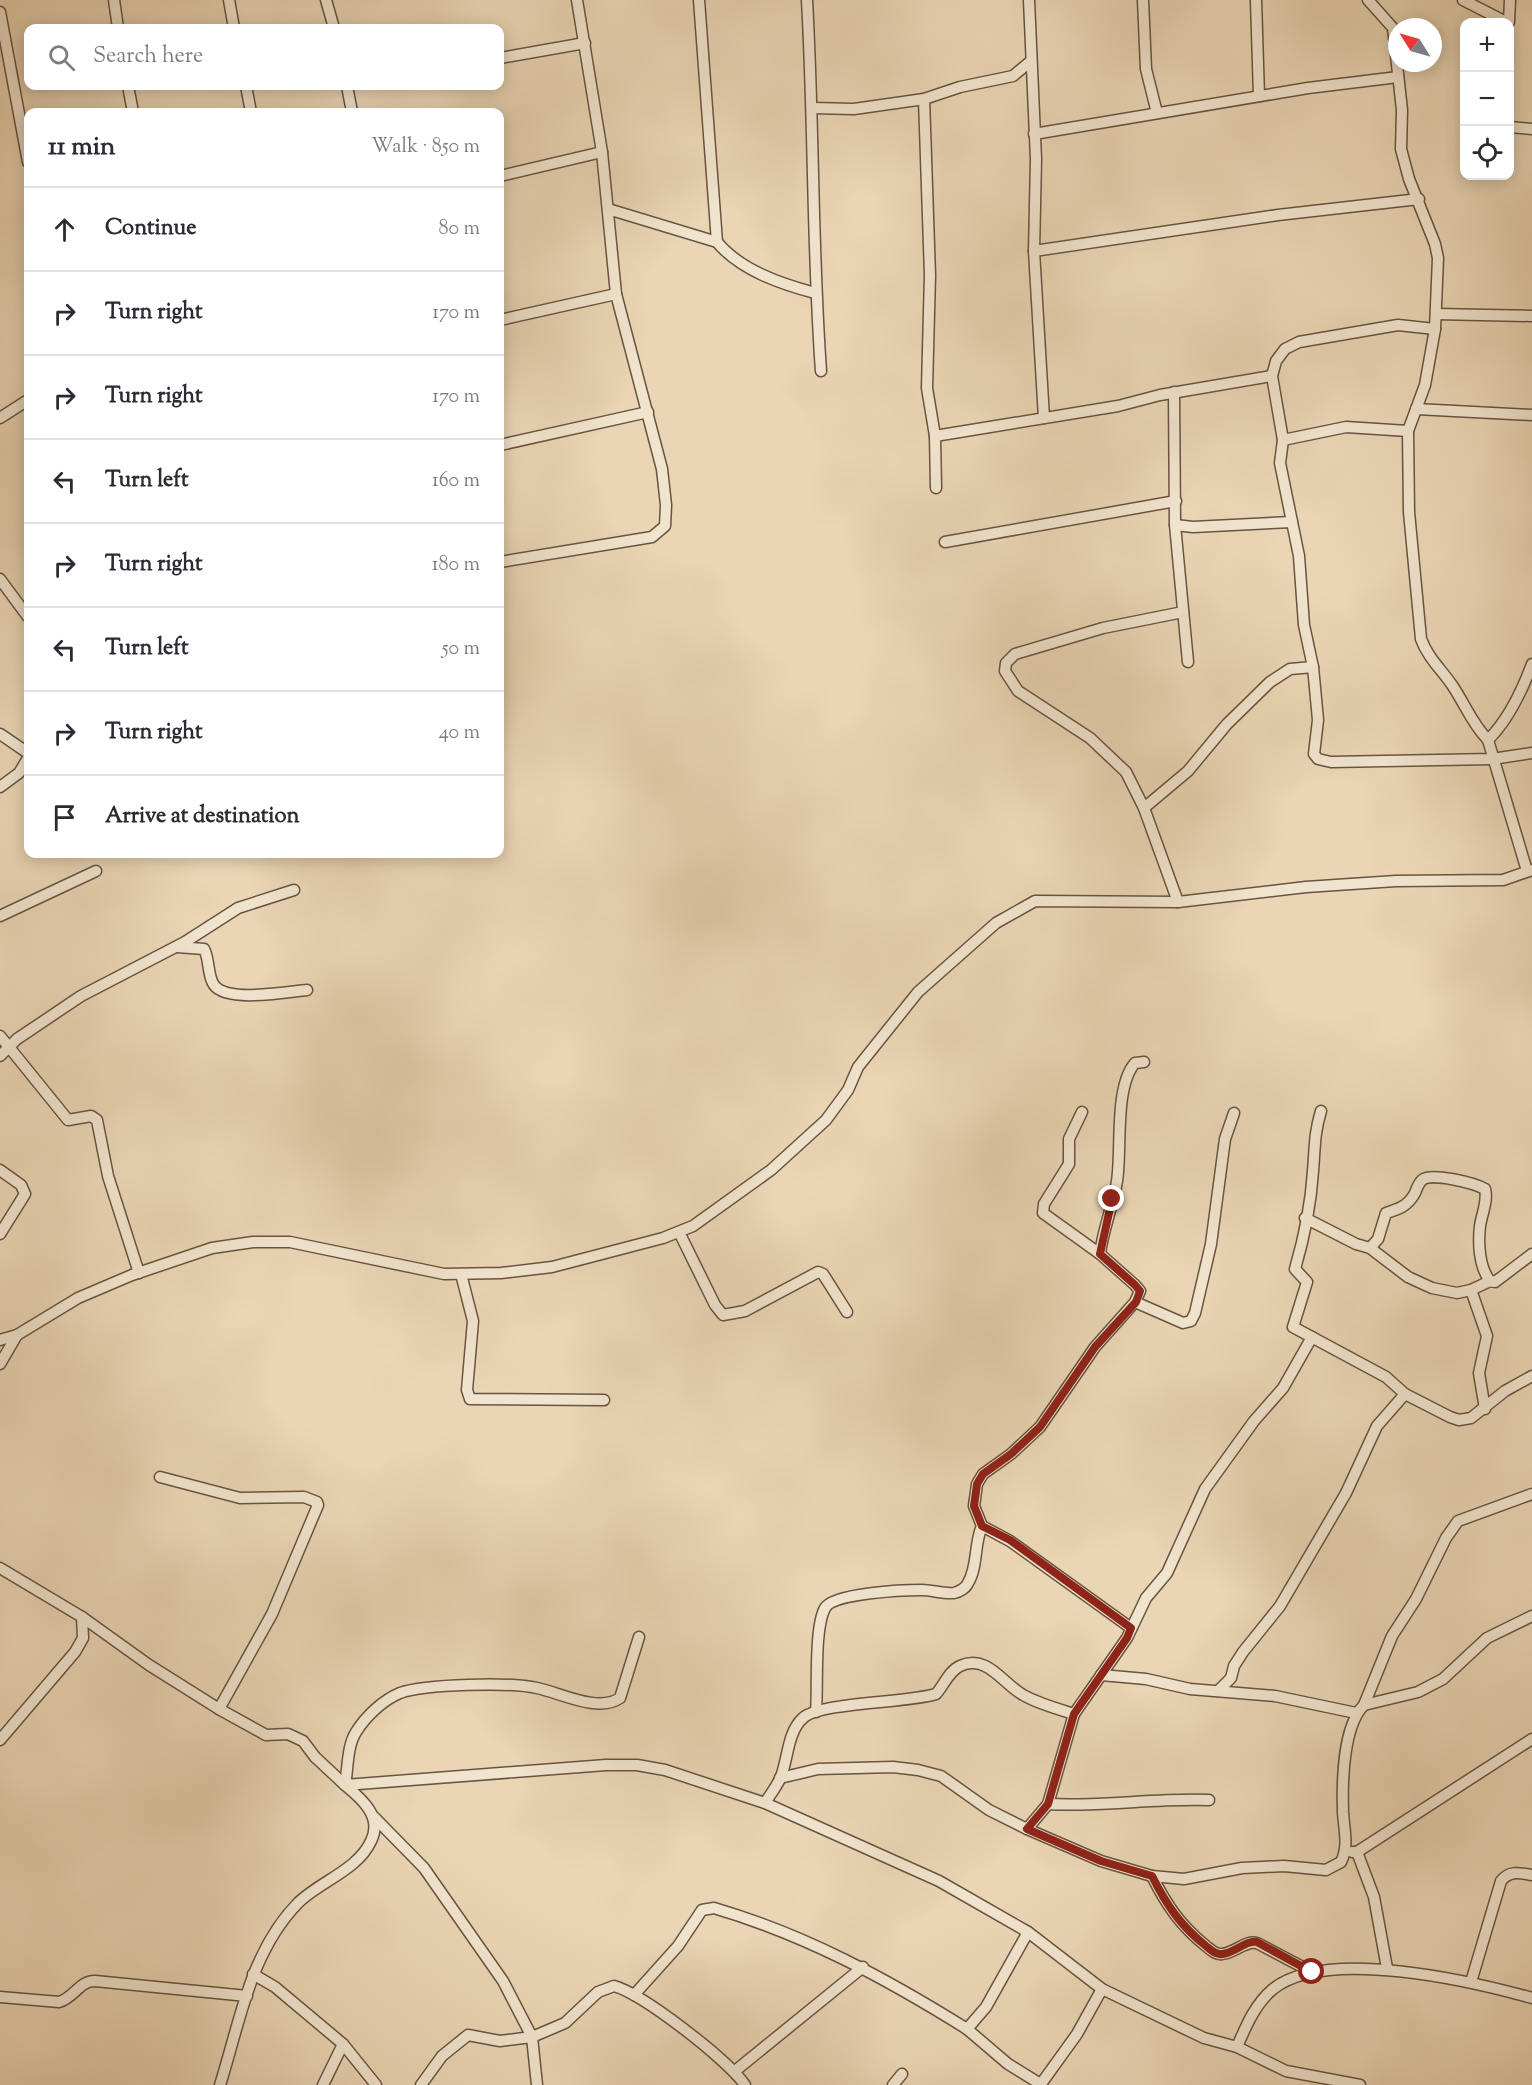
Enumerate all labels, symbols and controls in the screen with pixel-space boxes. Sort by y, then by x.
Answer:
north arrow [1388,18,1442,72]
map controls [1460,18,1514,180]
button: + [1460,18,1514,72]
search box [24,24,504,90]
icon: search [45,41,78,74]
text: Search here [93,41,203,73]
button: − [1460,72,1514,126]
button: locate [1460,126,1514,180]
text: 11 min [48,129,115,166]
text: Walk · 850 m [371,133,480,162]
icon: ahead [48,213,81,246]
text: Continue [105,213,196,245]
text: 80 m [439,215,480,244]
icon: right [48,297,81,330]
text: Turn right [105,297,202,329]
text: 170 m [432,299,480,328]
icon: right [48,381,81,414]
text: Turn right [105,381,202,413]
text: 170 m [432,383,480,412]
icon: left [48,465,81,498]
text: Turn left [105,465,188,497]
text: 160 m [432,467,480,496]
icon: right [48,549,81,582]
text: Turn right [105,549,202,581]
text: 180 m [432,551,480,580]
icon: left [48,633,81,666]
text: Turn left [105,633,188,665]
text: 50 m [442,635,480,664]
icon: right [48,717,81,750]
text: Turn right [105,717,202,749]
text: 40 m [439,719,480,748]
icon: arrive [48,801,81,834]
text: Arrive at destination [105,801,300,833]
route end [1098,1185,1124,1211]
route start [1298,1958,1324,1984]

